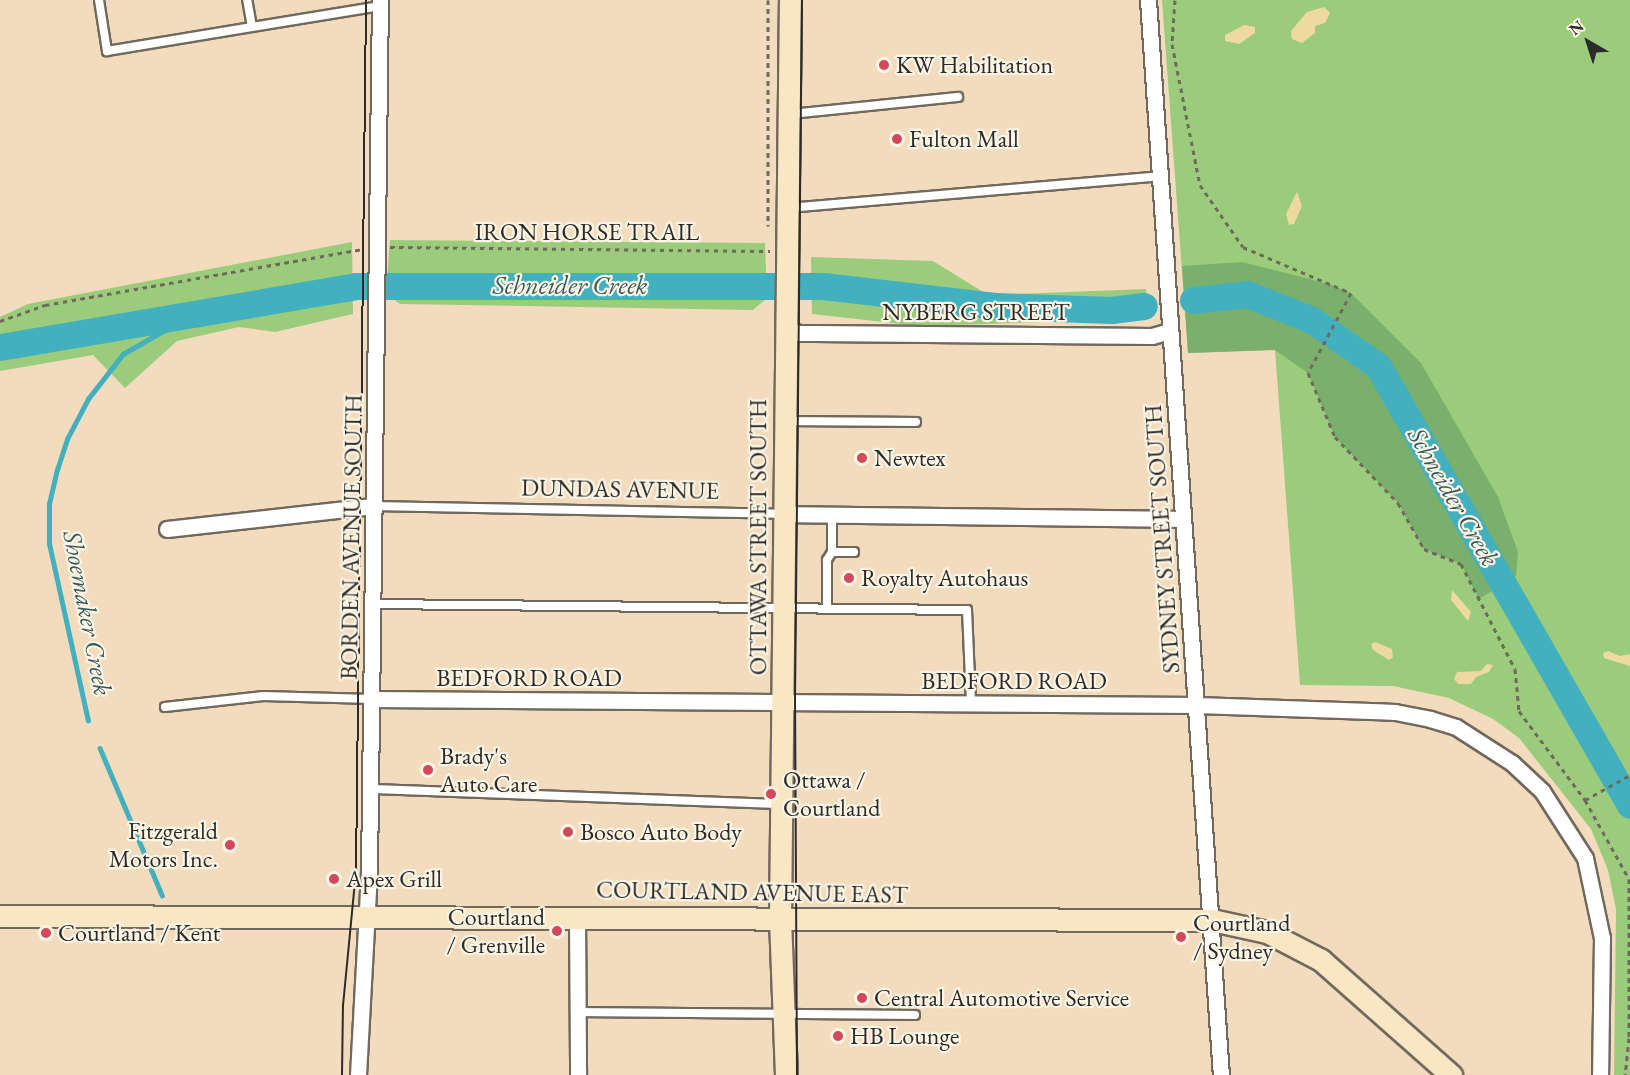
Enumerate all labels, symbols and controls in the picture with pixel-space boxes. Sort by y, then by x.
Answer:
north arrow [1558,12,1618,72]
text: N [1565,15,1588,40]
place label: KW Habilitation [896,51,1053,79]
marker: KW Habilitation [877,58,891,72]
place label: Fulton Mall [909,125,1019,153]
marker: Fulton Mall [890,132,904,146]
street label: IRON HORSE TRAIL [475,218,699,246]
water label: Schneider Creek [493,270,647,302]
street label: NYBERG STREET [882,298,1070,326]
street label: BORDEN AVENUE SOUTH [334,394,368,680]
street label: OTTAWA STREET SOUTH [744,399,772,675]
street label: SYDNEY STREET SOUTH [1138,404,1186,674]
water label: Schneider Creek [1401,422,1505,572]
place label: Newtex [874,444,946,472]
marker: Newtex [855,451,869,465]
street label: DUNDAS AVENUE [521,473,719,505]
water label: Shoemaker Creek [56,528,118,698]
place label: Royalty Autohaus [861,564,1028,592]
marker: Royalty Autohaus [842,571,856,585]
street label: BEDFORD ROAD [436,664,622,692]
street label: BEDFORD ROAD [921,667,1107,695]
place label: Brady's Auto Care [440,742,537,798]
marker: Brady's Auto Care [421,763,435,777]
place label: Ottawa / Courtland [783,766,880,822]
marker: Ottawa / Courtland [764,787,778,801]
place label: Fitzgerald Motors Inc. [109,817,218,873]
place label: Bosco Auto Body [580,818,742,846]
marker: Bosco Auto Body [561,825,575,839]
marker: Fitzgerald Motors Inc. [223,838,237,852]
place label: Apex Grill [346,865,442,893]
marker: Apex Grill [327,872,341,886]
street label: COURTLAND AVENUE EAST [596,875,908,909]
place label: Courtland / Grenville [446,903,545,959]
place label: Courtland / Sydney [1193,909,1290,965]
place label: Courtland / Kent [58,919,220,947]
marker: Courtland / Grenville [550,924,564,938]
marker: Courtland / Kent [39,926,53,940]
marker: Courtland / Sydney [1174,930,1188,944]
place label: Central Automotive Service [874,984,1129,1012]
marker: Central Automotive Service [855,991,869,1005]
place label: HB Lounge [850,1022,959,1050]
marker: HB Lounge [831,1029,845,1043]

